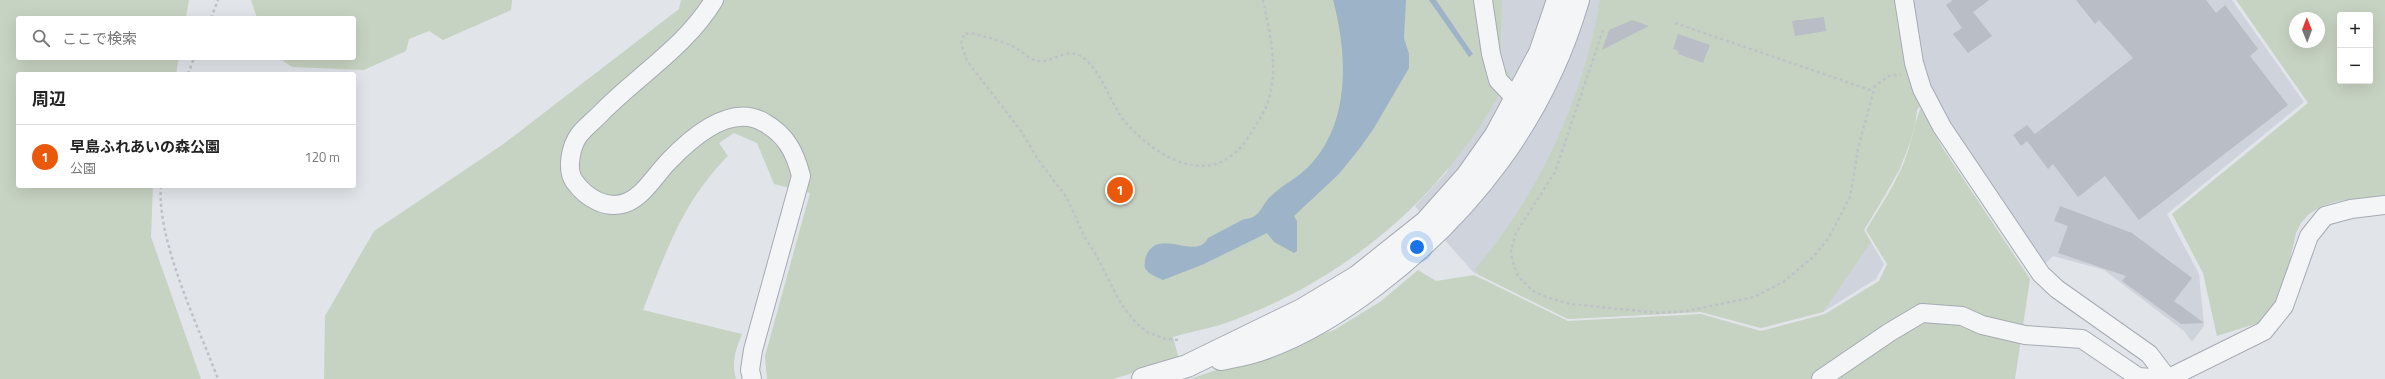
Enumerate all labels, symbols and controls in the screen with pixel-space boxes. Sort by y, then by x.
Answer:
north arrow [2289,12,2325,48]
map controls [2337,12,2373,84]
button: + [2337,12,2373,48]
search box [16,16,356,60]
icon: search [30,27,52,49]
text: ここで検索 [62,27,137,50]
button: − [2337,48,2373,84]
text: 周辺 [32,86,66,112]
text: 早島ふれあいの森公園 [70,135,220,158]
text: 1 [41,147,49,167]
text: 120 m [304,147,340,167]
text: 公園 [70,158,96,178]
pin: 1 [1107,175,1133,205]
your location [1407,237,1427,257]

